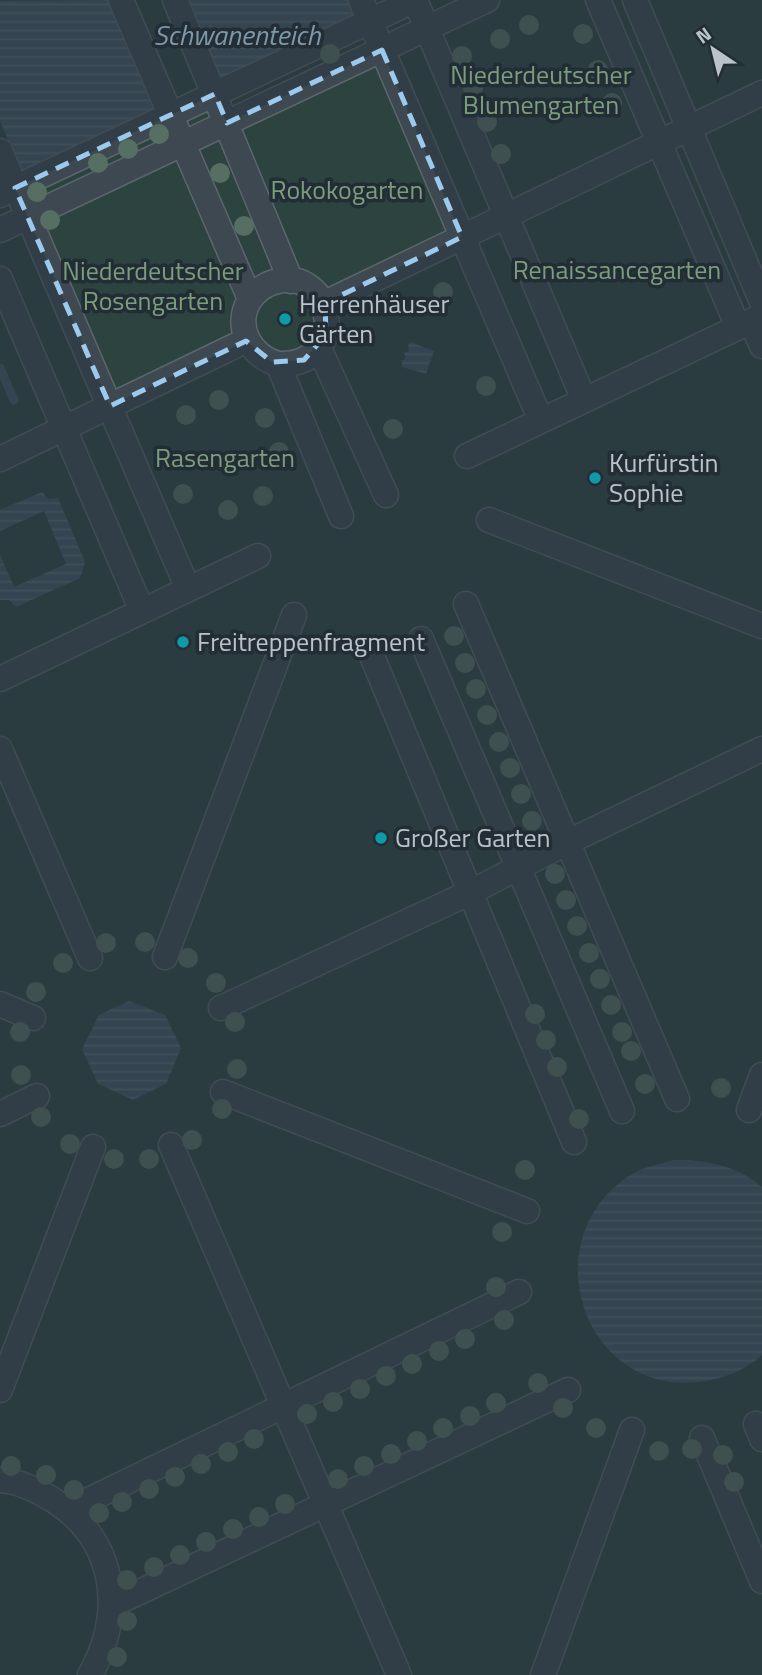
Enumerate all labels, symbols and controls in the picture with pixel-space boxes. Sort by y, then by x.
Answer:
water label: Schwanenteich [154,13,322,56]
north arrow [678,14,748,84]
text: N [689,19,717,50]
park label: Niederdeutscher Blumengarten [450,55,632,124]
park label: Rokokogarten [271,170,423,209]
park label: Renaissancegarten [513,250,721,289]
park label: Niederdeutscher Rosengarten [62,251,244,320]
place label: Herrenhäuser Gärten [299,284,449,353]
marker: Herrenhäuser Gärten [277,311,293,327]
park label: Rasengarten [155,438,295,477]
place label: Kurfürstin Sophie [609,443,719,512]
marker: Kurfürstin Sophie [587,470,603,486]
place label: Freitreppenfragment [197,622,425,661]
marker: Freitreppenfragment [175,634,191,650]
place label: Großer Garten [395,818,551,857]
marker: Großer Garten [373,830,389,846]

